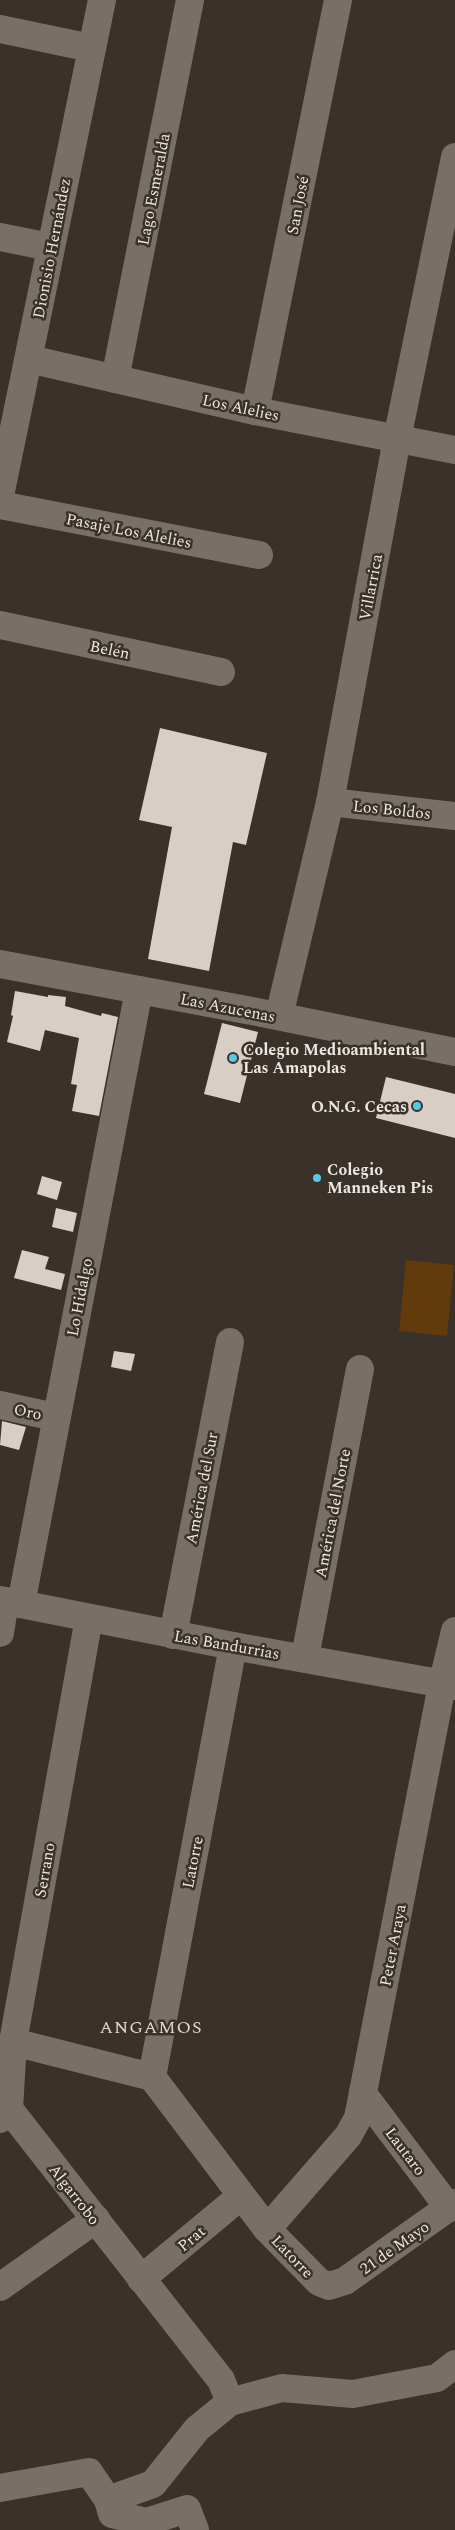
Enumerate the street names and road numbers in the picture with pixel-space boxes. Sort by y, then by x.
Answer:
street label: Lago Esmeralda [131,131,177,247]
street label: San José [281,174,315,237]
street label: Dionisio Hernández [27,176,77,321]
street label: Los Alelies [200,388,282,428]
street label: Pasaje Los Alelies [64,507,194,555]
street label: Villarrica [353,552,389,623]
street label: Belén [88,634,132,666]
street label: Los Boldos [352,794,432,826]
street label: Las Azucenas [178,987,278,1029]
street label: Lo Hidalgo [61,1256,99,1338]
street label: Oro [12,1397,44,1427]
street label: América del Sur [179,1430,225,1546]
street label: América del Norte [309,1447,357,1580]
street label: Las Bandurrias [172,1624,282,1666]
street label: Latorre [176,1834,210,1890]
street label: Serrano [28,1841,62,1899]
street label: Peter Araya [373,1902,413,1988]
street label: Lautaro [379,2122,431,2181]
street label: Algarrobo [43,2159,106,2230]
street label: 21 de Mayo [355,2215,434,2281]
street label: Prat [172,2220,211,2258]
street label: Latorre [265,2229,319,2284]

